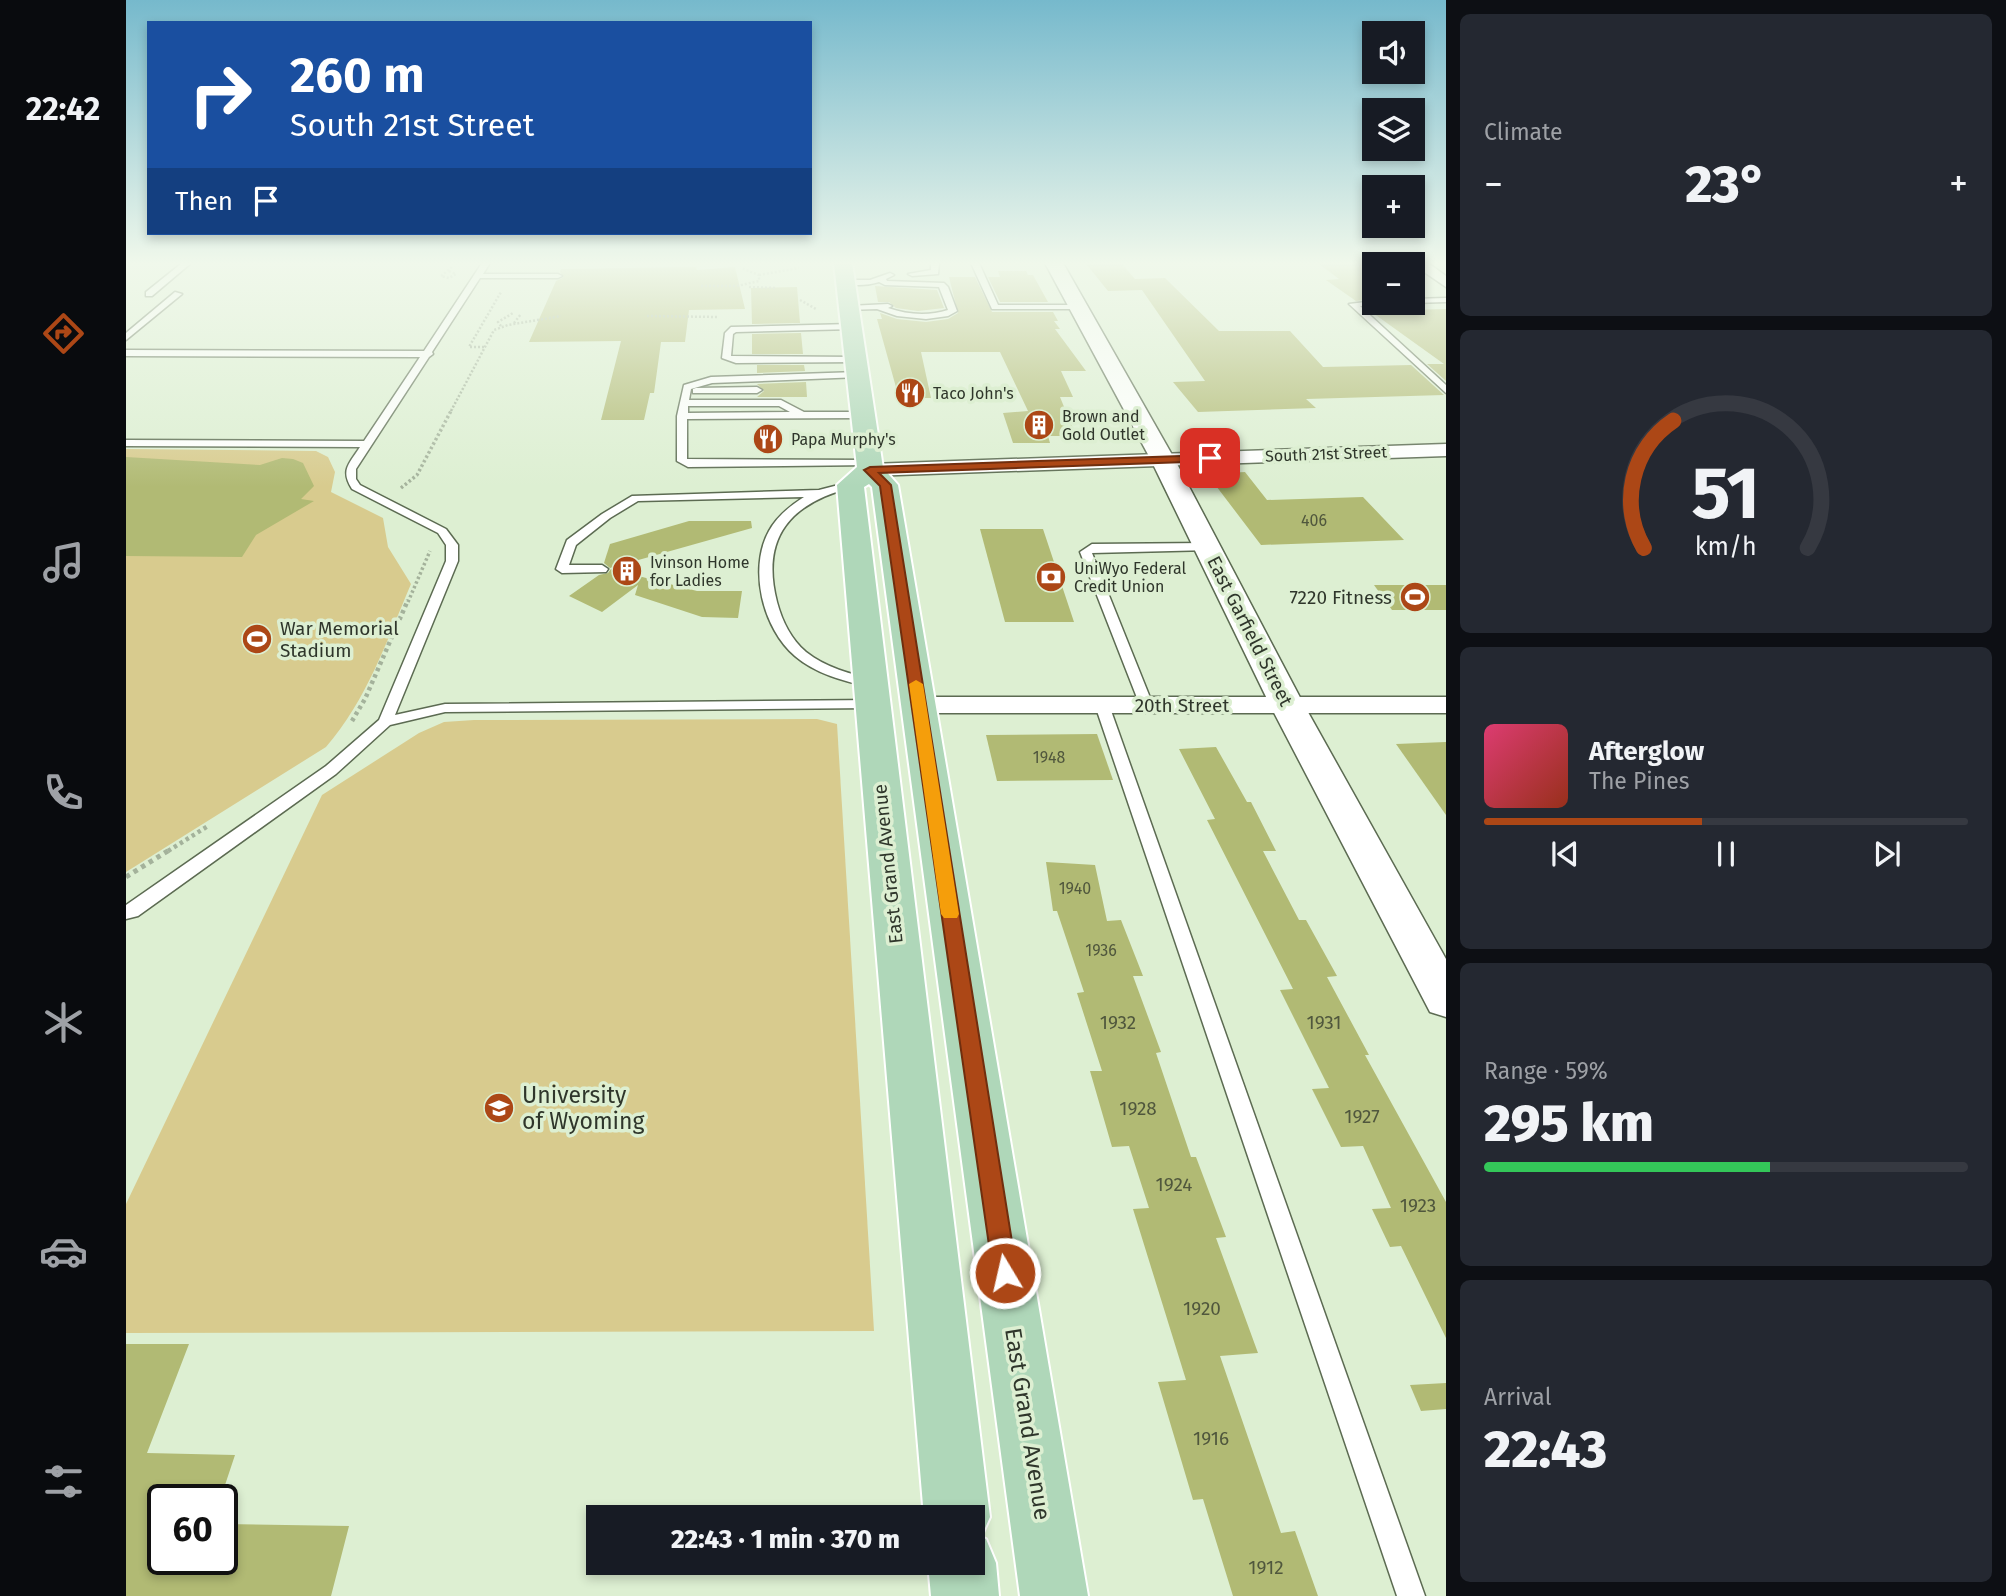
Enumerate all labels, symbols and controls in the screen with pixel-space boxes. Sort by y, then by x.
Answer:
map controls [1362,21,1425,315]
button: sound [1362,21,1425,84]
text: 260 m [290,46,425,105]
icon: right [175,49,266,140]
text: 22:42 [26,90,100,128]
button: layers [1362,98,1425,161]
text: South 21st Street [290,106,534,144]
text: Climate [1484,118,1563,146]
text: 23° [1685,153,1767,216]
text: − [1484,161,1503,207]
text: + [1949,161,1968,207]
button: + [1362,175,1425,238]
icon: arrive [247,182,285,220]
text: Then [175,186,233,217]
button: − [1362,252,1425,315]
icon: directions [39,309,88,358]
restaurant icon: Taco John's [893,376,927,410]
place label: Taco John's [933,384,1014,403]
place label: Brown and Gold Outlet [1062,407,1145,444]
building icon: Brown and Gold Outlet [1022,408,1056,442]
restaurant icon: Papa Murphy's [751,422,785,456]
pin [1180,428,1240,488]
place label: Papa Murphy's [791,430,896,449]
icon: arrive [1191,439,1229,477]
street label: South 21st Street [1265,442,1388,466]
text: 51 [1692,450,1760,537]
house number: 406 [1301,511,1327,530]
text: km/h [1695,531,1757,561]
icon: music [39,538,88,587]
street label: East Garfield Street [1202,552,1298,710]
place label: Ivinson Home for Ladies [650,553,750,590]
building icon: Ivinson Home for Ladies [610,554,644,588]
place label: UniWyo Federal Credit Union [1074,559,1187,596]
bank icon: UniWyo Federal Credit Union [1034,560,1068,594]
sports icon: 7220 Fitness [1398,580,1432,614]
place label: 7220 Fitness [1289,586,1392,609]
place label: War Memorial Stadium [280,617,399,662]
sports icon: War Memorial Stadium [240,622,274,656]
street label: 20th Street [1135,694,1229,717]
text: Afterglow [1589,736,1704,767]
house number: 1948 [1033,748,1065,767]
text: The Pines [1589,767,1690,795]
icon: phone [39,768,88,817]
street label: East Grand Avenue [868,783,908,945]
icon: previous [1546,835,1584,873]
icon: pause [1707,835,1745,873]
icon: next [1868,835,1906,873]
house number: 1940 [1059,879,1091,898]
house number: 1936 [1085,941,1117,960]
icon: climate [39,998,88,1047]
house number: 1932 [1100,1011,1136,1034]
house number: 1931 [1306,1011,1342,1034]
text: Range · 59% [1484,1057,1608,1085]
place label: University of Wyoming [522,1081,645,1135]
school or university icon: University of Wyoming [482,1091,516,1125]
text: 295 km [1484,1092,1654,1155]
house number: 1928 [1119,1097,1157,1120]
house number: 1927 [1344,1105,1380,1128]
house number: 1924 [1156,1173,1192,1196]
house number: 1923 [1400,1194,1436,1217]
icon: car [39,1227,88,1276]
position arrow [968,1236,1042,1310]
house number: 1920 [1183,1297,1221,1320]
street label: East Grand Avenue [999,1326,1057,1522]
text: Arrival [1484,1383,1551,1411]
text: 22:43 [1484,1418,1607,1481]
house number: 1916 [1193,1427,1229,1450]
icon: filters [39,1457,88,1506]
speed limit sign: 60 [147,1484,238,1575]
text: 22:43 · 1 min · 370 m [671,1524,900,1555]
house number: 1912 [1248,1556,1284,1579]

